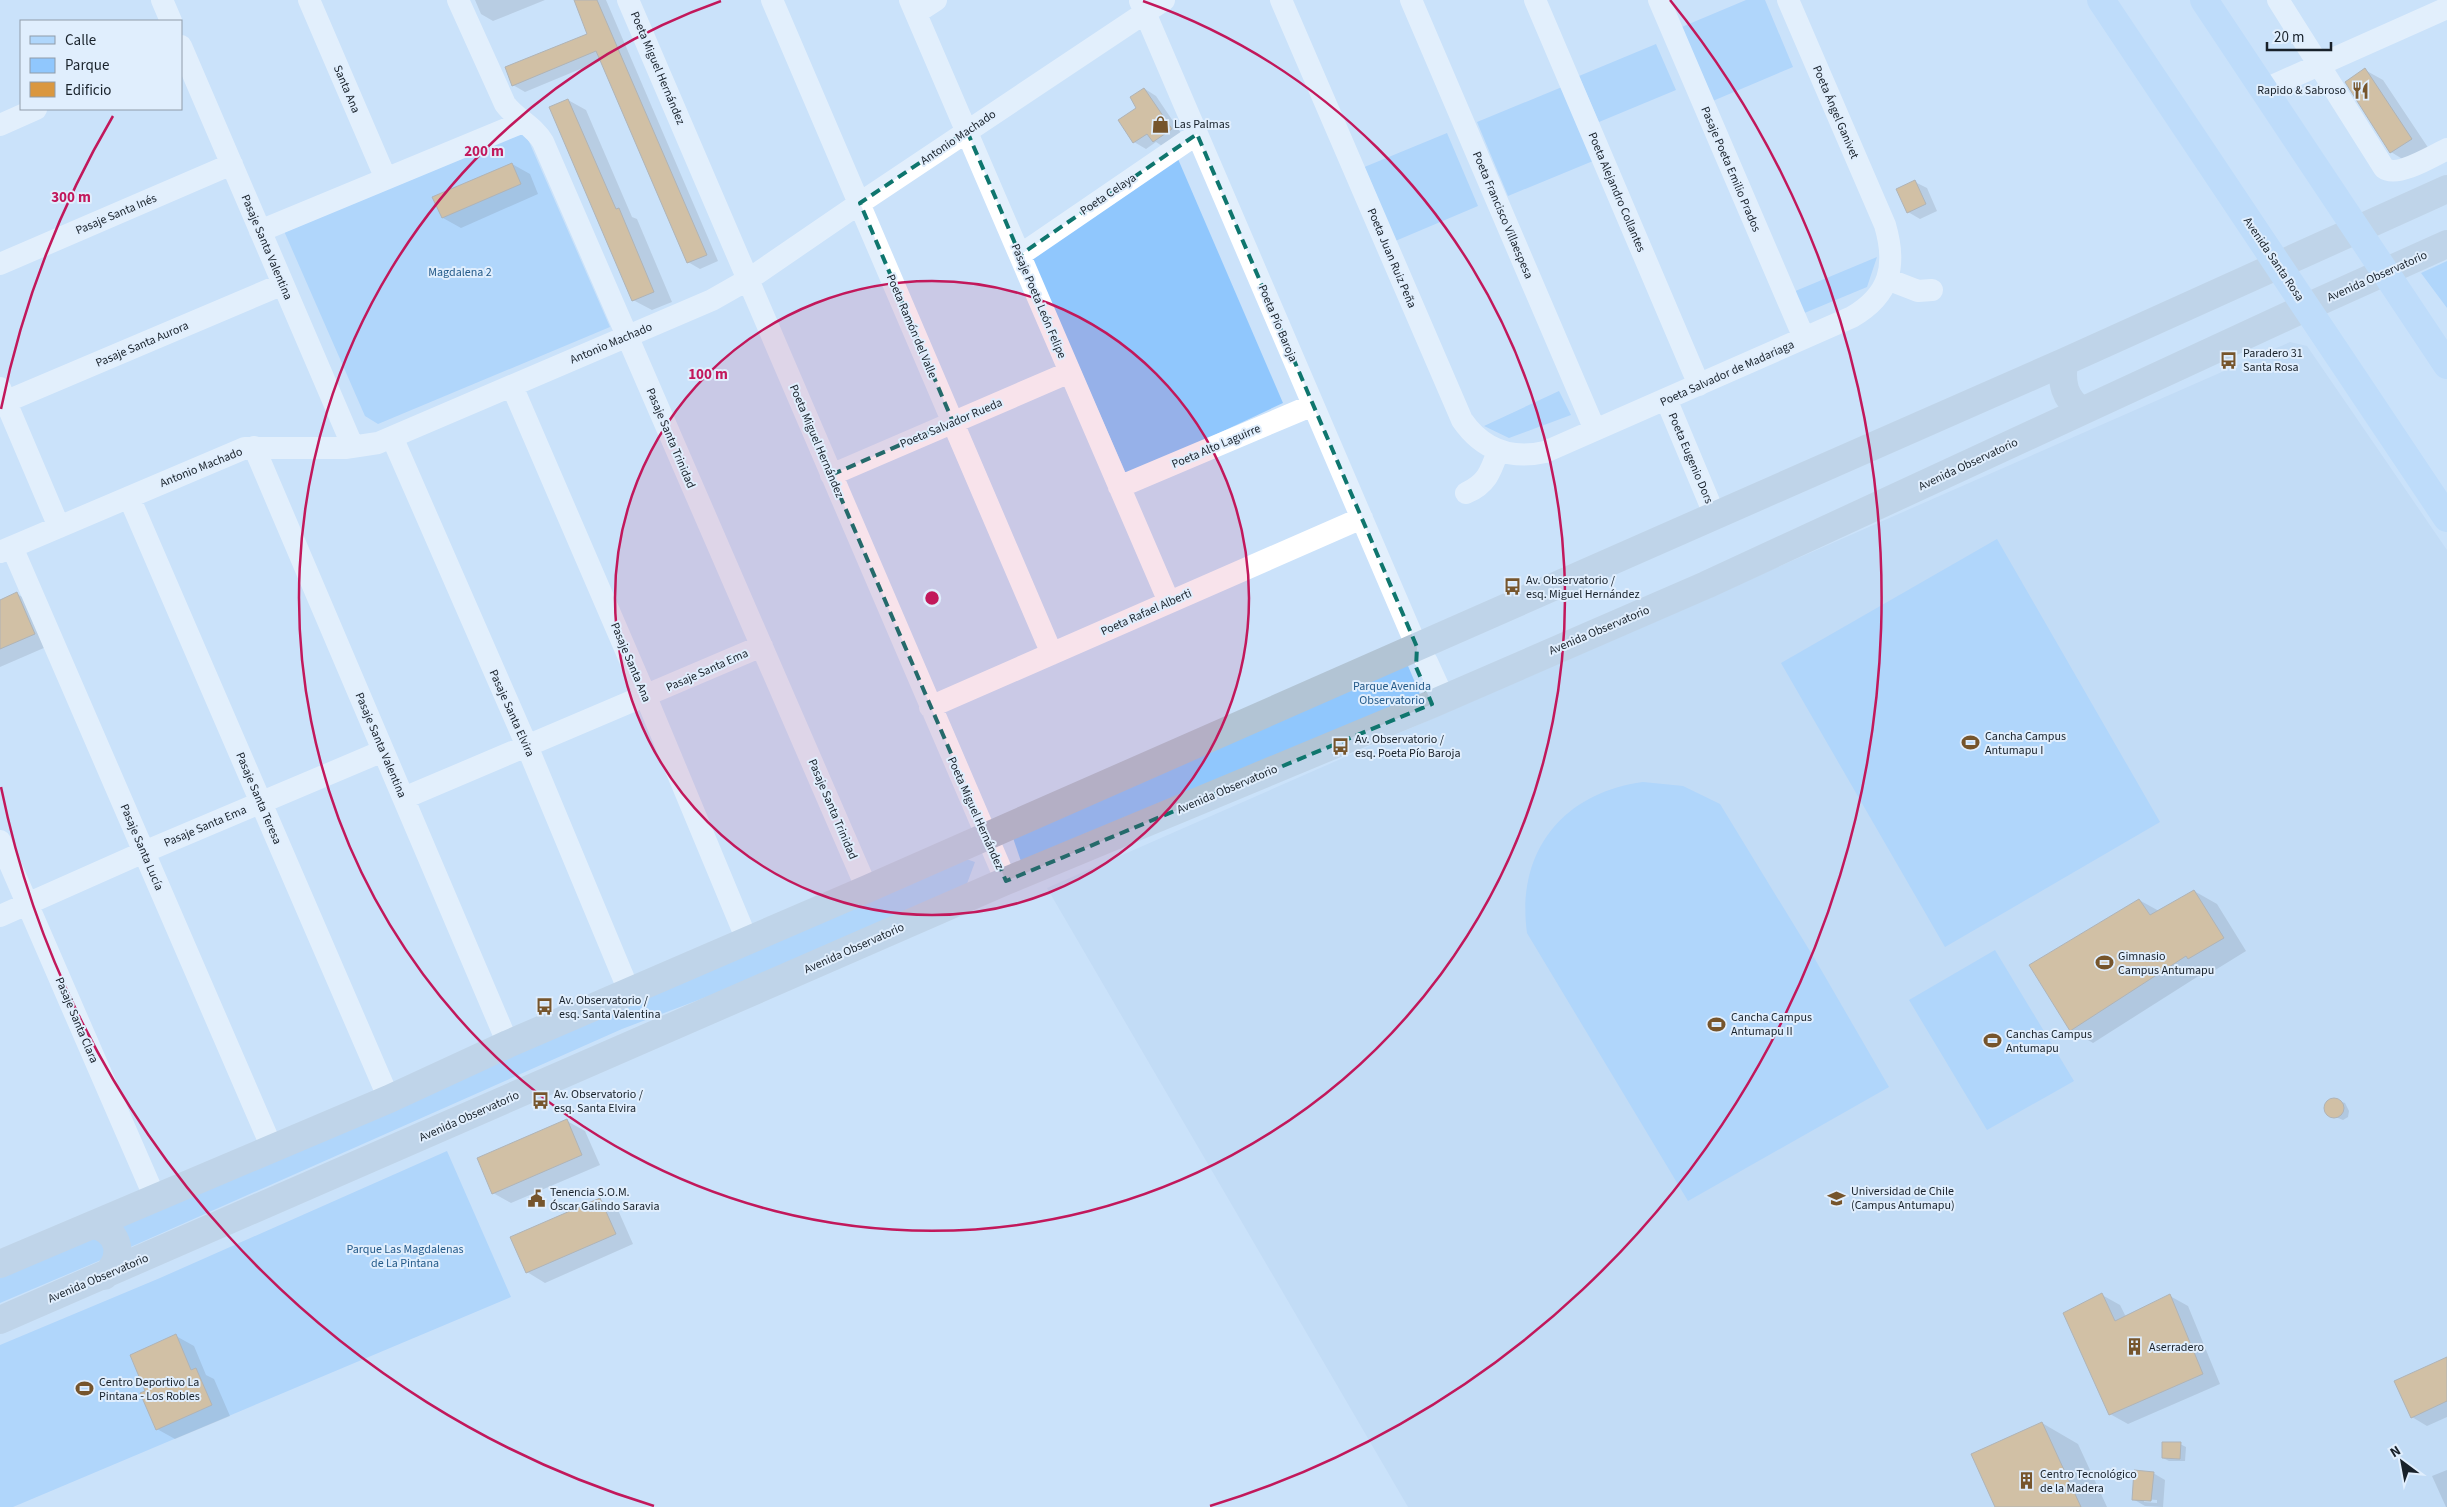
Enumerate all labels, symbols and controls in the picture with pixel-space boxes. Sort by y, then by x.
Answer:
street label: Poeta Miguel Hernández [626,9,689,127]
legend [20,20,182,110]
scale bar [2267,20,2331,52]
text: 20 m [2274,27,2304,48]
text: Calle [65,30,96,51]
text: Parque [65,55,109,76]
street label: Santa Ana [329,63,364,116]
street label: Poeta Ángel Ganivet [1808,63,1863,161]
text: Edificio [65,80,112,101]
restaurant icon: Rapido & Sabroso [2350,80,2370,100]
place label: Rapido & Sabroso [2257,82,2346,99]
street label: Pasaje Poeta Emilio Prados [1696,104,1765,235]
street label: Antonio Machado [917,106,999,169]
shop icon: Las Palmas [1150,114,1170,134]
place label: Las Palmas [1174,116,1230,133]
street label: Poeta Alejandro Collantes [1584,130,1650,255]
text: 200 m [464,141,504,162]
street label: Poeta Francisco Villaespesa [1468,149,1537,281]
street label: Poeta Celaya [1077,169,1140,219]
text: 300 m [51,187,91,208]
street label: Pasaje Santa Inés [73,190,159,239]
street label: Pasaje Santa Valentina [237,192,296,303]
street label: Poeta Juan Ruiz Peña [1363,206,1420,311]
street label: Avenida Santa Rosa [2239,214,2308,305]
street label: Pasaje Poeta León Felipe [1007,241,1070,361]
street label: Avenida Observatorio [2324,247,2430,306]
park label: Magdalena 2 [428,264,492,281]
street label: Poeta Ramón del Valle [882,272,941,381]
street label: Poeta Pío Baroja [1254,282,1301,364]
street label: Pasaje Santa Aurora [93,317,191,372]
street label: Antonio Machado [567,318,655,368]
street label: Poeta Salvador de Madariaga [1657,336,1797,411]
place label: Paradero 31 Santa Rosa [2243,345,2303,376]
bus stop icon: Paradero 31 Santa Rosa [2219,350,2239,370]
text: 100 m [688,364,728,385]
street label: Poeta Miguel Hernández [785,382,848,500]
street label: Pasaje Santa Trinidad [642,385,699,491]
street label: Poeta Salvador Rueda [897,394,1005,453]
street label: Poeta Eugenio Dors [1664,410,1717,506]
street label: Poeta Alto Laguirre [1169,420,1263,473]
street label: Avenida Observatorio [1916,434,2021,495]
street label: Antonio Machado [157,443,245,492]
place label: Av. Observatorio / esq. Miguel Hernández [1526,572,1640,603]
bus stop icon: Av. Observatorio / esq. Miguel Hernández [1502,577,1522,597]
street label: Poeta Rafael Alberti [1098,585,1194,640]
centre of rings [923,589,941,607]
street label: Avenida Observatorio [1546,602,1652,659]
street label: Pasaje Santa Ana [606,620,655,705]
street label: Pasaje Santa Ema [663,645,751,696]
street label: Pasaje Santa Elvira [485,667,538,760]
park label: Parque Avenida Observatorio [1353,678,1431,709]
street label: Pasaje Santa Valentina [351,690,410,801]
place label: Cancha Campus Antumapu I [1985,728,2066,759]
place label: Av. Observatorio / esq. Poeta Pío Baroja [1355,731,1460,762]
sports icon: Cancha Campus Antumapu I [1961,733,1981,753]
bus stop icon: Av. Observatorio / esq. Poeta Pío Baroja [1331,736,1351,756]
street label: Pasaje Santa Teresa [231,749,286,847]
street label: Poeta Miguel Hernández [943,754,1008,872]
street label: Pasaje Santa Trinidad [804,756,861,862]
street label: Avenida Observatorio [1174,761,1280,818]
street label: Pasaje Santa Lucía [116,801,167,893]
street label: Pasaje Santa Ema [161,801,249,852]
street label: Avenida Observatorio [801,919,907,978]
place label: Gimnasio Campus Antumapu [2118,948,2214,979]
sports icon: Gimnasio Campus Antumapu [2094,953,2114,973]
street label: Pasaje Santa Clara [51,975,102,1066]
place label: Av. Observatorio / esq. Santa Valentina [559,992,660,1023]
bus stop icon: Av. Observatorio / esq. Santa Valentina [535,997,555,1017]
place label: Cancha Campus Antumapu II [1731,1009,1812,1040]
sports icon: Cancha Campus Antumapu II [1707,1014,1727,1034]
place label: Canchas Campus Antumapu [2006,1026,2092,1057]
sports icon: Canchas Campus Antumapu [1982,1031,2002,1051]
place label: Av. Observatorio / esq. Santa Elvira [554,1086,644,1117]
street label: Avenida Observatorio [416,1087,522,1146]
bus stop icon: Av. Observatorio / esq. Santa Elvira [530,1091,550,1111]
place label: Universidad de Chile (Campus Antumapu) [1851,1183,1955,1214]
place label: Tenencia S.O.M. Óscar Galindo Saravia [550,1184,660,1215]
school or university icon: Universidad de Chile (Campus Antumapu) [1827,1188,1847,1208]
public building icon: Tenencia S.O.M. Óscar Galindo Saravia [526,1189,546,1209]
park label: Parque Las Magdalenas de La Pintana [346,1241,464,1272]
street label: Avenida Observatorio [45,1250,151,1307]
building icon: Aserradero [2125,1337,2145,1357]
place label: Aserradero [2149,1339,2204,1356]
place label: Centro Deportivo La Pintana - Los Robles [99,1374,200,1405]
sports icon: Centro Deportivo La Pintana - Los Robles [75,1379,95,1399]
north arrow [2377,1437,2427,1487]
text: N [2386,1441,2405,1463]
place label: Centro Tecnológico de la Madera [2040,1466,2137,1497]
building icon: Centro Tecnológico de la Madera [2016,1471,2036,1491]

